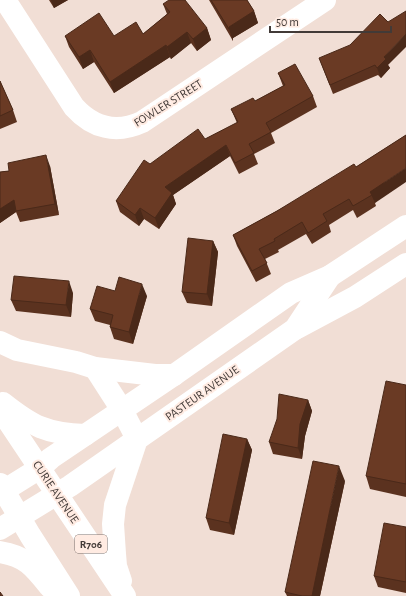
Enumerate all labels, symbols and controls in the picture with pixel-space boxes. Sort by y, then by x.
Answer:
scale bar [270,8,391,34]
text: 50 m [276,16,299,28]
street label: FOWLER STREET [132,77,204,129]
street label: PASTEUR AVENUE [163,363,241,423]
street label: CURIE AVENUE [31,459,81,525]
road number: R706 [75,535,107,553]

